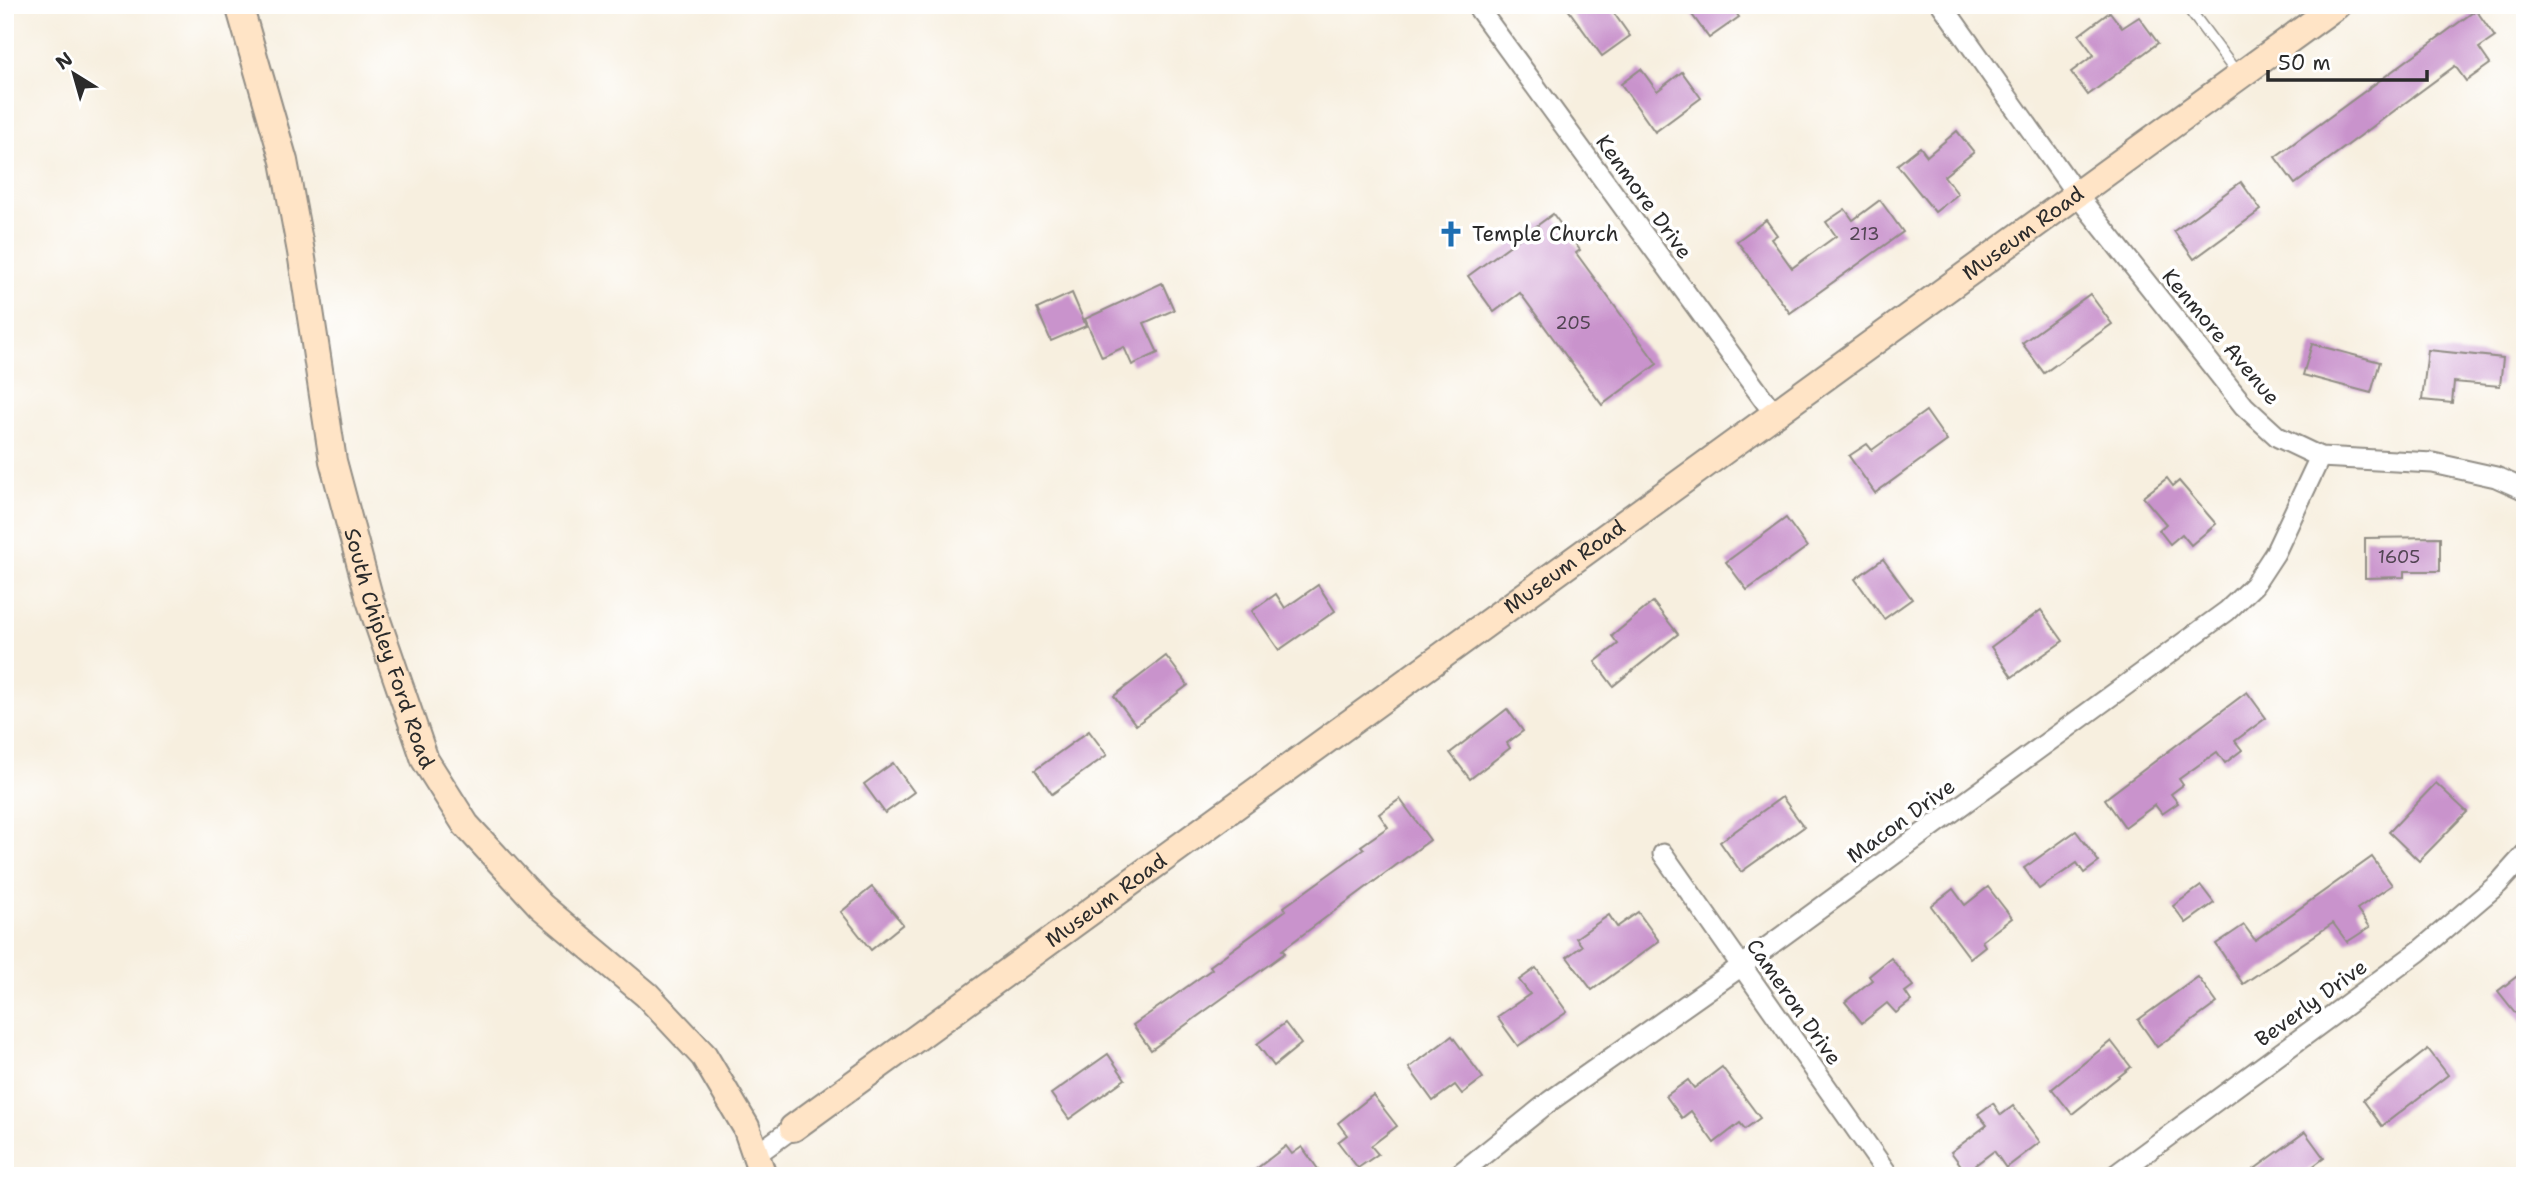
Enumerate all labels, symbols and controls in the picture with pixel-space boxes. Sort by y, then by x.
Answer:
north arrow [38,38,108,108]
scale bar [2268,38,2427,82]
text: N [51,46,78,75]
text: 50 m [2278,49,2331,77]
street label: Kenmore Drive [1589,129,1699,265]
street label: Museum Road [1957,180,2089,287]
church icon: Temple Church [1436,219,1466,249]
place label: Temple Church [1472,220,1619,248]
house number: 213 [1849,222,1879,246]
street label: Kenmore Avenue [2156,263,2286,411]
house number: 205 [1555,311,1591,335]
street label: Museum Road [1498,513,1631,620]
street label: South Chipley Ford Road [337,525,441,774]
house number: 1605 [2378,545,2420,569]
street label: Macon Drive [1841,772,1961,870]
street label: Museum Road [1040,847,1172,954]
street label: Cameron Drive [1740,933,1848,1071]
street label: Beverly Drive [2249,953,2373,1053]

